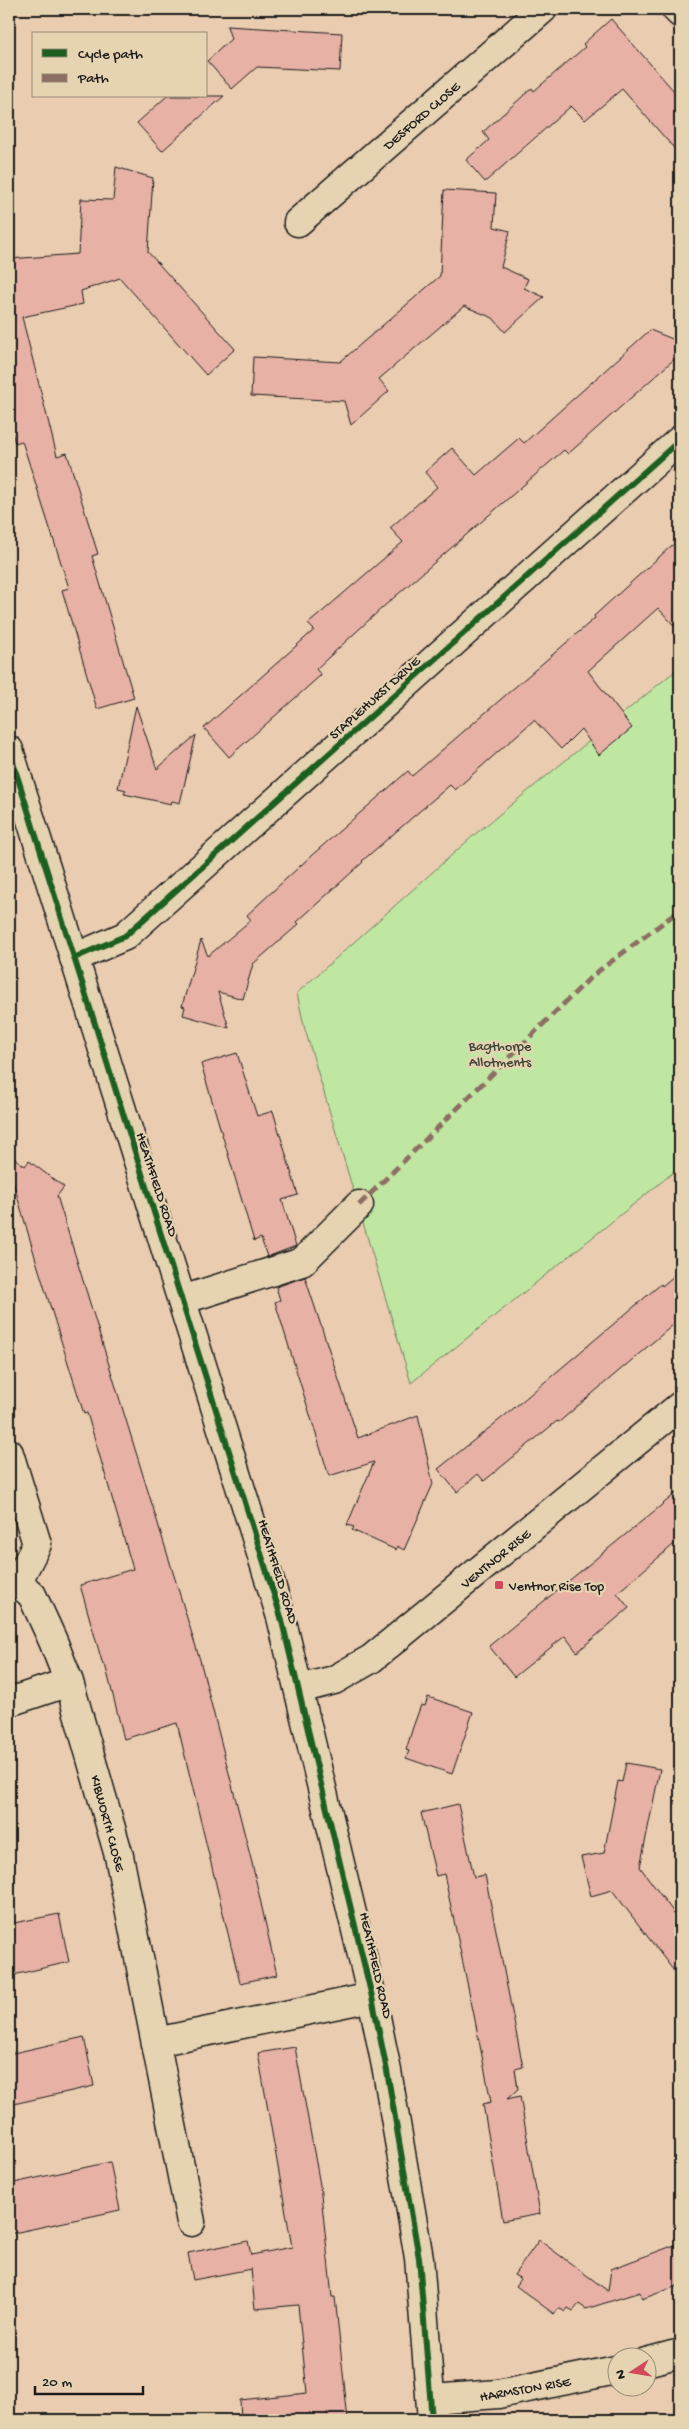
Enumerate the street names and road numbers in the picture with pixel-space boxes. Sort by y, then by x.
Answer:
street label: DESFORD CLOSE [380,78,465,155]
street label: STAPLEHURST DRIVE [327,653,426,744]
street label: HEATHFIELD ROAD [131,1131,181,1240]
street label: HEATHFIELD ROAD [253,1517,301,1627]
street label: VENTNOR RISE [457,1526,536,1594]
street label: KIBWORTH CLOSE [86,1774,128,1875]
street label: HEATHFIELD ROAD [354,1911,395,2021]
street label: HARMSTON RISE [479,2374,573,2407]

